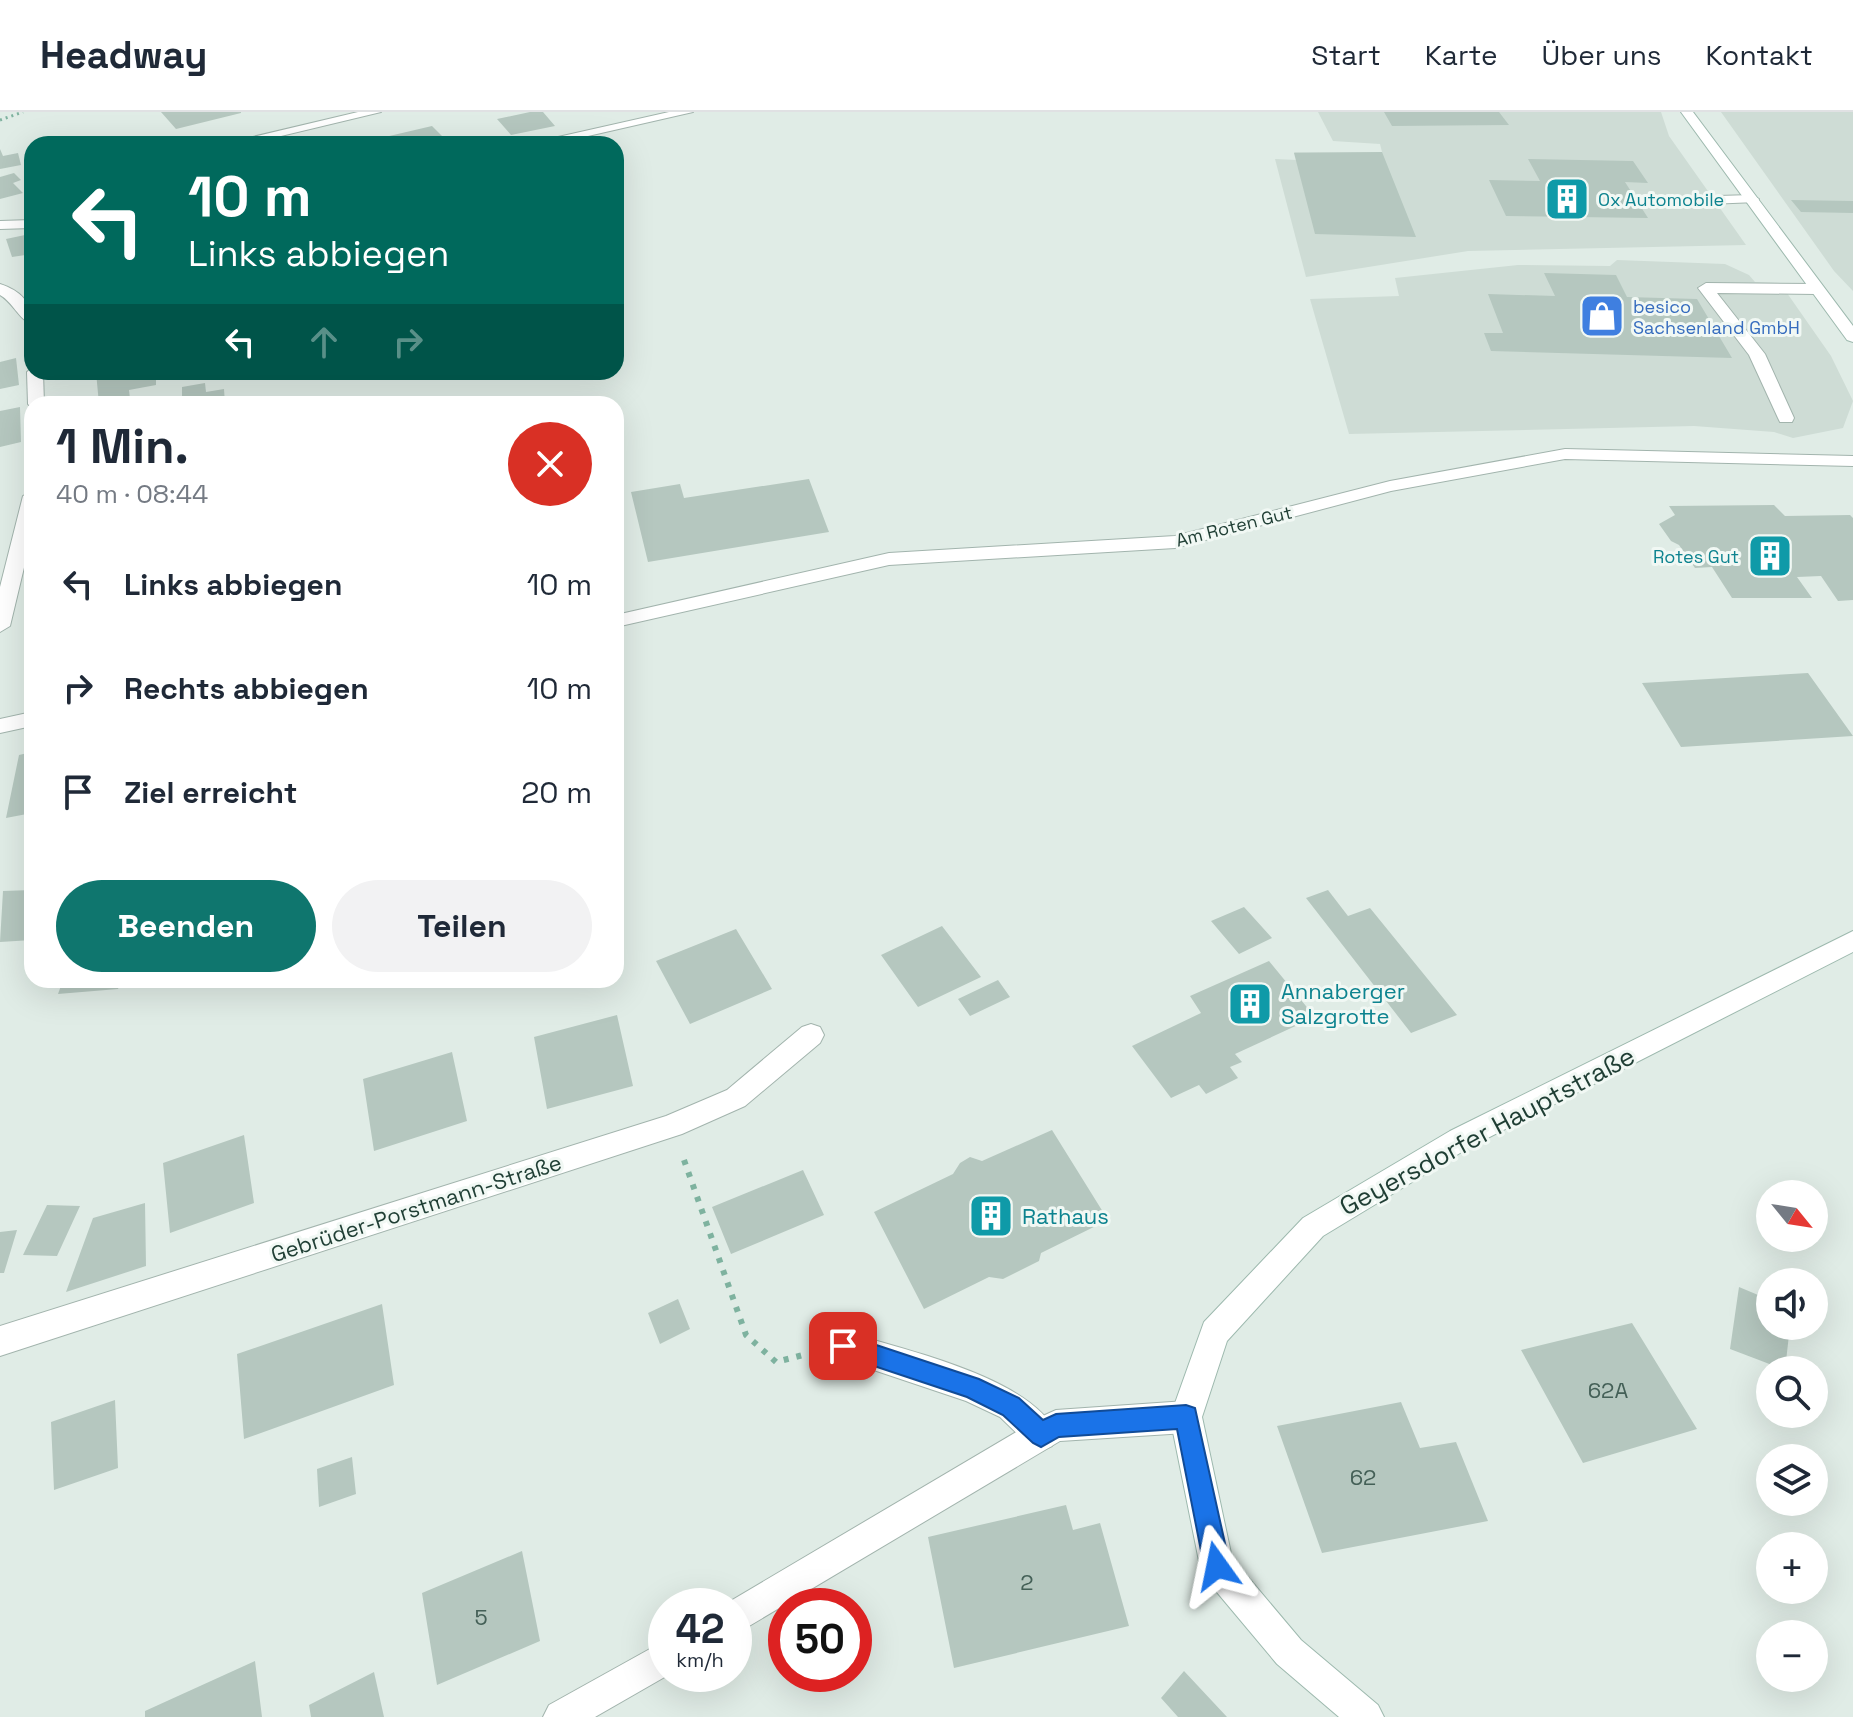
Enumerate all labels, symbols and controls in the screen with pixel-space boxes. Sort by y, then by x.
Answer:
text: Headway [40,31,207,79]
text: Start [1311,37,1381,73]
text: Karte [1425,37,1497,73]
text: Über uns [1541,37,1662,73]
text: Kontakt [1706,37,1813,73]
text: 10 m [188,161,312,232]
icon: left [56,168,160,272]
building icon: Ox Automobile [1543,175,1591,223]
place label: Ox Automobile [1598,188,1724,211]
text: Links abbiegen [188,231,449,277]
shop icon: besico Sachsenland GmbH [1578,292,1626,340]
place label: besico Sachsenland GmbH [1633,295,1800,339]
icon: left [218,320,262,364]
icon: ahead [302,320,346,364]
icon: right [386,320,430,364]
text: 1 Min. [56,416,189,477]
button: close [508,422,592,506]
text: 40 m · 08:44 [56,477,208,511]
street label: Am Roten Gut [1173,500,1295,552]
building icon: Rotes Gut [1746,532,1794,580]
place label: Rotes Gut [1653,545,1739,568]
icon: left [56,562,100,606]
text: Links abbiegen [124,565,342,604]
text: 10 m [527,565,592,604]
icon: right [56,666,100,710]
text: Rechts abbiegen [124,669,369,708]
text: 10 m [527,669,592,708]
icon: arrive [56,770,100,814]
text: Ziel erreicht [124,773,297,812]
text: 20 m [521,773,592,812]
button: Beenden [56,880,316,972]
button: Teilen [332,880,592,972]
place label: Annaberger Salzgrotte [1281,977,1405,1030]
building icon: Annaberger Salzgrotte [1226,980,1274,1028]
street label: Geyersdorfer Hauptstraße [1333,1039,1641,1223]
street label: Gebrüder-Porstmann-Straße [267,1148,565,1268]
north arrow [1756,1180,1828,1252]
map controls [1756,1180,1828,1692]
building icon: Rathaus [967,1192,1015,1240]
place label: Rathaus [1022,1202,1109,1230]
button: sound [1756,1268,1828,1340]
pin [809,1312,877,1380]
icon: arrive [821,1324,865,1368]
button: search [1756,1356,1828,1428]
house number: 62A [1588,1376,1628,1404]
button: layers [1756,1444,1828,1516]
house number: 62 [1350,1463,1376,1491]
position arrow [1175,1524,1259,1608]
button: + [1756,1532,1828,1604]
house number: 2 [1020,1568,1034,1596]
speed limit sign: 50 [768,1588,872,1692]
house number: 5 [474,1603,488,1631]
text: 42 [675,1604,725,1655]
button: − [1756,1620,1828,1692]
text: km/h [676,1647,724,1673]

